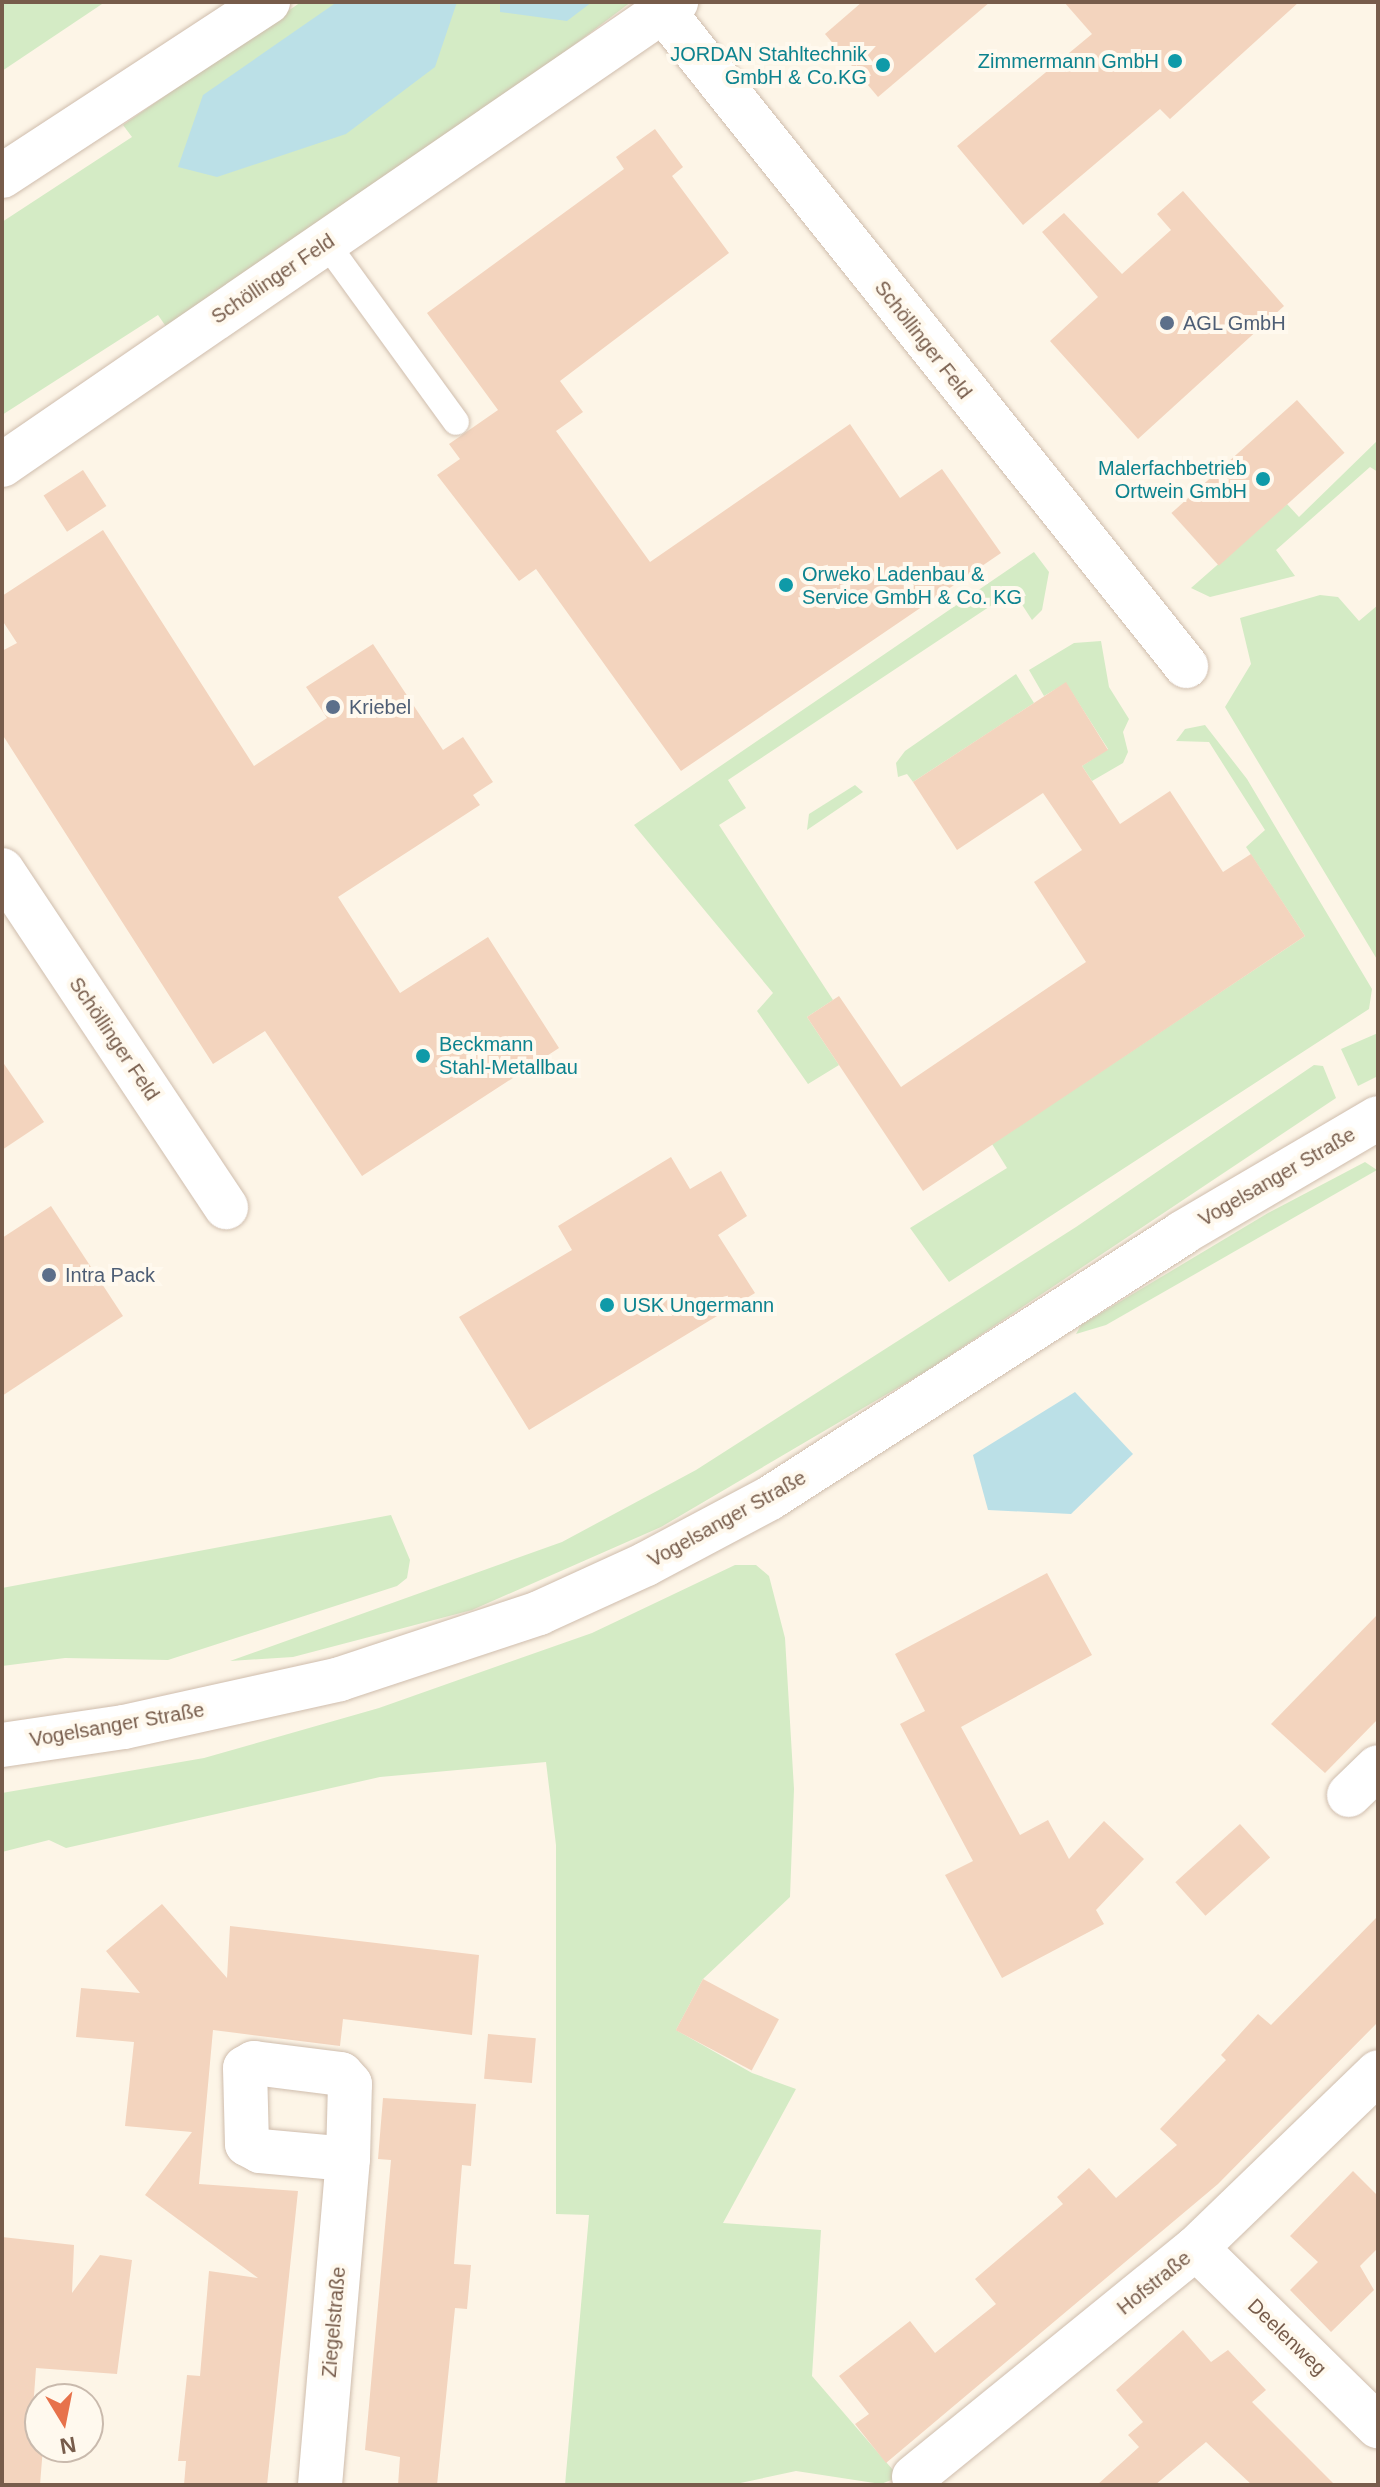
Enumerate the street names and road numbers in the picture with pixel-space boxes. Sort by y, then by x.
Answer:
street label: Schöllinger Feld [207,229,339,329]
street label: Schöllinger Feld [869,276,977,404]
street label: Schöllinger Feld [64,973,164,1105]
street label: Vogelsanger Straße [1194,1122,1360,1232]
street label: Vogelsanger Straße [644,1466,810,1572]
street label: Vogelsanger Straße [28,1698,206,1752]
street label: Hofstraße [1112,2246,1196,2320]
street label: Ziegelstraße [317,2266,351,2378]
street label: Deelenweg [1243,2294,1331,2380]

